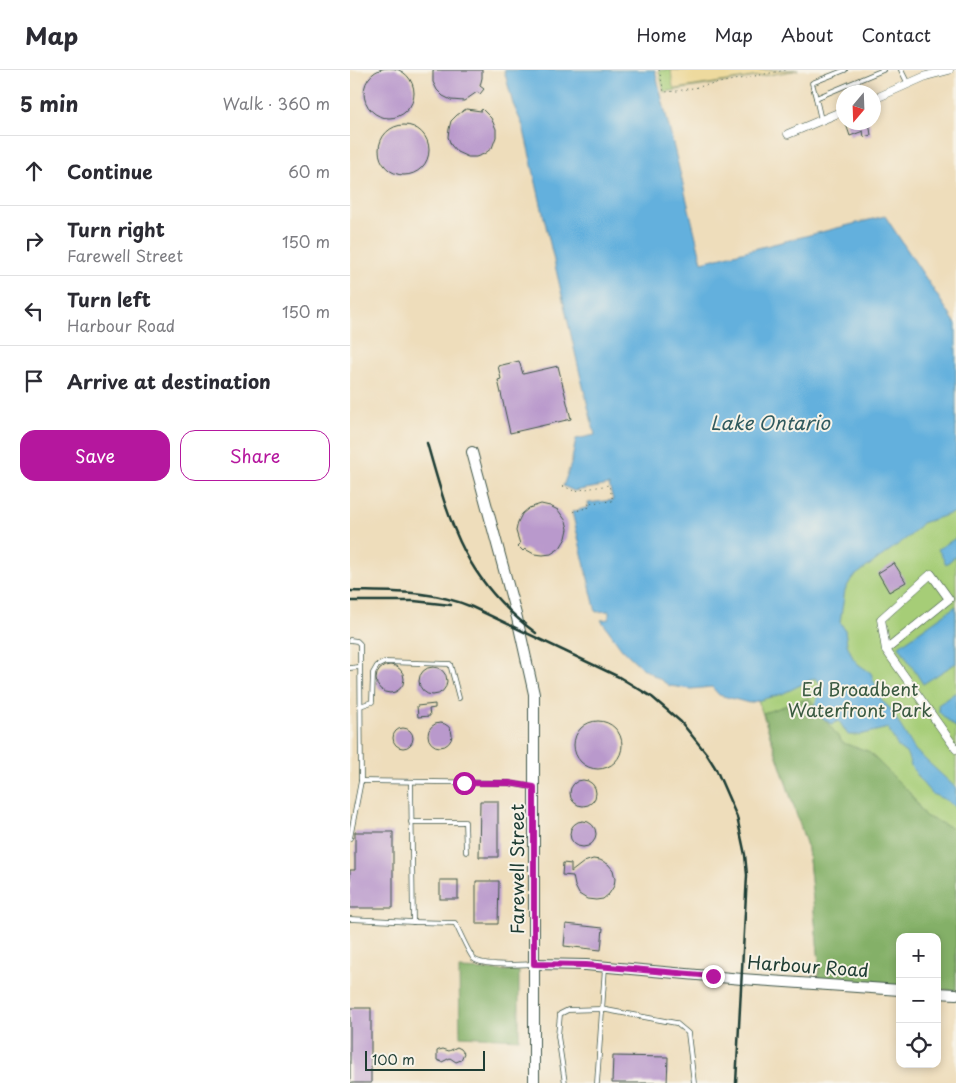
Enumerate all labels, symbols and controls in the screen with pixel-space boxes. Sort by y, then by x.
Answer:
text: Map [25,17,78,53]
text: Home [636,21,686,48]
text: Map [714,21,753,48]
text: About [781,21,833,48]
text: Contact [861,21,931,48]
north arrow [836,85,881,130]
text: 5 min [20,87,78,119]
text: Walk · 360 m [223,91,330,115]
icon: ahead [20,157,48,185]
text: Continue [67,157,153,185]
text: 60 m [288,159,330,183]
text: Turn right [67,215,165,243]
icon: right [20,227,48,255]
text: 150 m [282,229,330,253]
text: Farewell Street [67,243,183,267]
text: Turn left [67,285,151,313]
icon: left [20,297,48,325]
text: 150 m [282,299,330,323]
text: Harbour Road [67,313,175,337]
icon: arrive [20,367,48,395]
text: Arrive at destination [67,367,271,395]
water label: Lake Ontario [710,408,831,436]
button: Save [20,430,170,481]
button: Share [180,430,330,481]
park label: Ed Broadbent Waterfront Park [788,675,932,723]
route start [453,772,476,795]
street label: Farewell Street [503,804,530,934]
map controls [896,933,941,1068]
button: + [896,933,941,978]
street label: Harbour Road [746,948,870,983]
route end [702,965,725,988]
button: − [896,978,941,1023]
button: locate [896,1023,941,1068]
scale bar [365,1048,485,1071]
text: 100 m [372,1049,415,1070]

